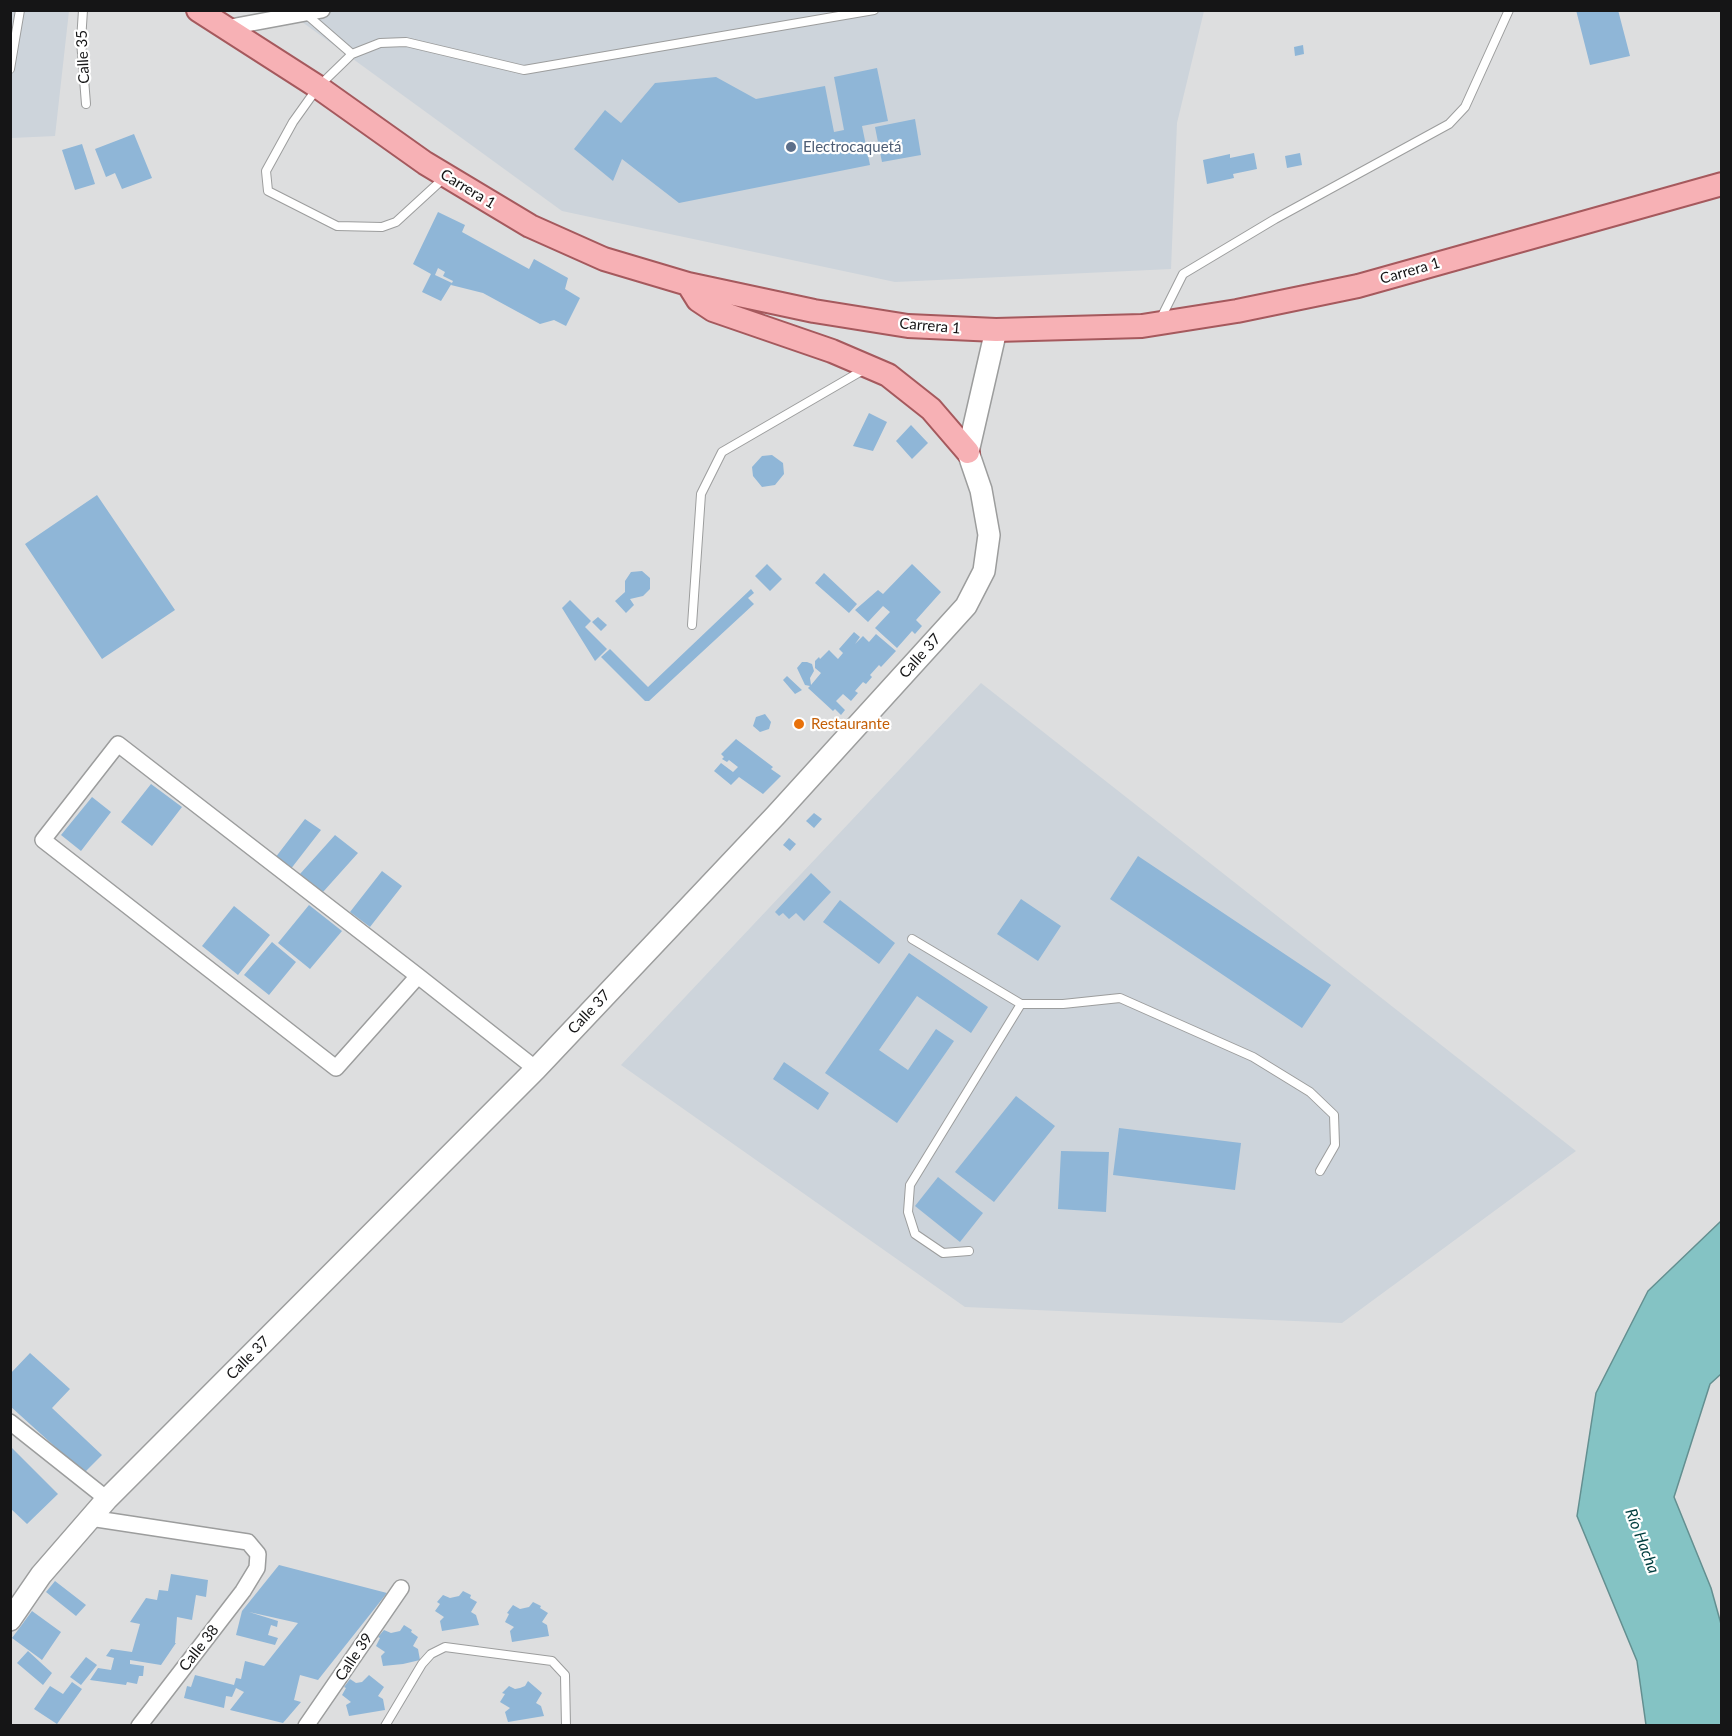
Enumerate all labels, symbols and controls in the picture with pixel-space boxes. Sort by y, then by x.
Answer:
street label: Calle 35 [73,30,93,84]
place label: Electrocaquetá [803,138,901,156]
marker: Electrocaquetá [784,140,798,154]
street label: Carrera 1 [437,165,499,213]
street label: Carrera 1 [1378,254,1442,288]
street label: Carrera 1 [899,314,961,338]
street label: Calle 37 [895,630,945,682]
place label: Restaurante [811,715,890,733]
marker: Restaurante [792,717,806,731]
street label: Calle 37 [564,986,614,1038]
street label: Calle 37 [223,1333,273,1383]
water label: Río Hacha [1621,1506,1663,1576]
street label: Calle 38 [175,1621,223,1675]
street label: Calle 39 [332,1630,376,1684]

